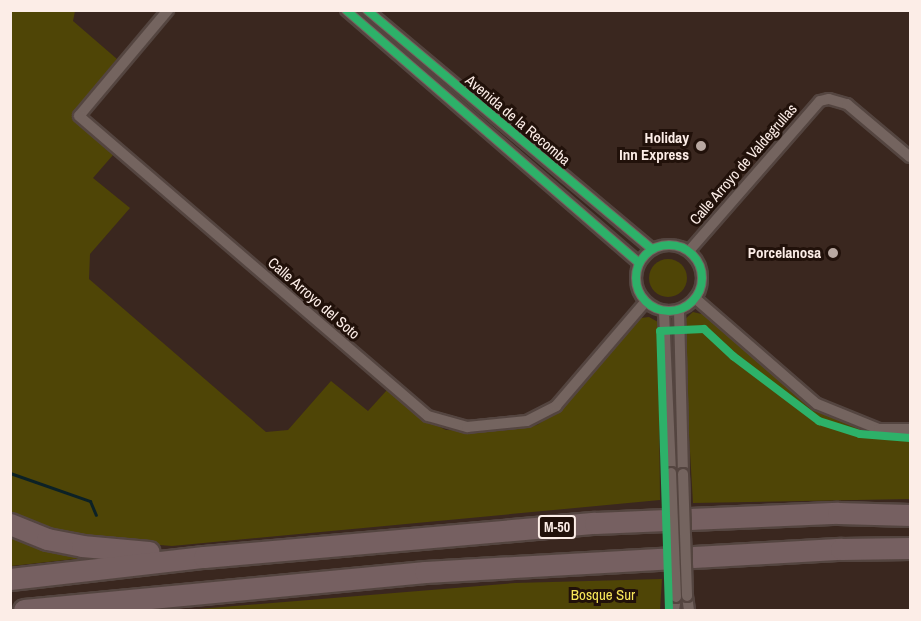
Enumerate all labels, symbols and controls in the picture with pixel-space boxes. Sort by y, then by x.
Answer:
street label: Avenida de la Recomba [462,71,574,169]
street label: Calle Arroyo de Valdegrullas [685,100,801,228]
place label: Holiday Inn Express [619,128,689,163]
marker: Holiday Inn Express [694,139,708,153]
place label: Porcelanosa [748,244,821,262]
marker: Porcelanosa [826,246,840,260]
street label: Calle Arroyo del Soto [264,253,364,343]
road number: M-50 [538,516,576,538]
park label: Bosque Sur [571,586,635,604]

